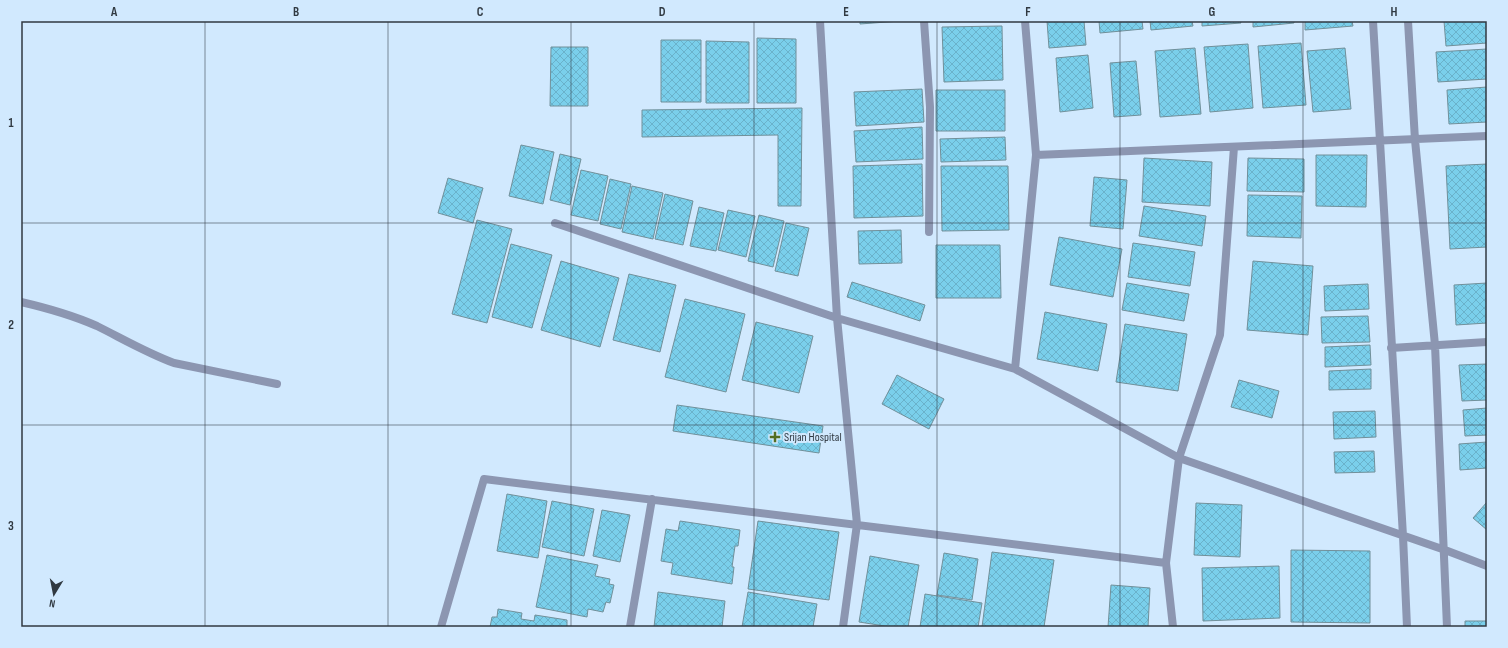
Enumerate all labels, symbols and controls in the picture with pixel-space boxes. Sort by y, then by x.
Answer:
text: A [110,4,118,20]
text: B [293,4,299,20]
text: C [477,4,484,20]
text: D [659,4,666,20]
text: E [843,4,849,20]
text: F [1025,4,1031,20]
text: G [1209,4,1216,20]
text: H [1391,4,1398,20]
text: 1 [8,115,14,131]
text: 2 [8,317,14,333]
place label: Srijan Hospital [784,430,842,445]
marker: Srijan Hospital [769,431,781,443]
text: 3 [8,518,14,534]
north arrow [34,574,74,614]
text: N [48,596,56,610]

